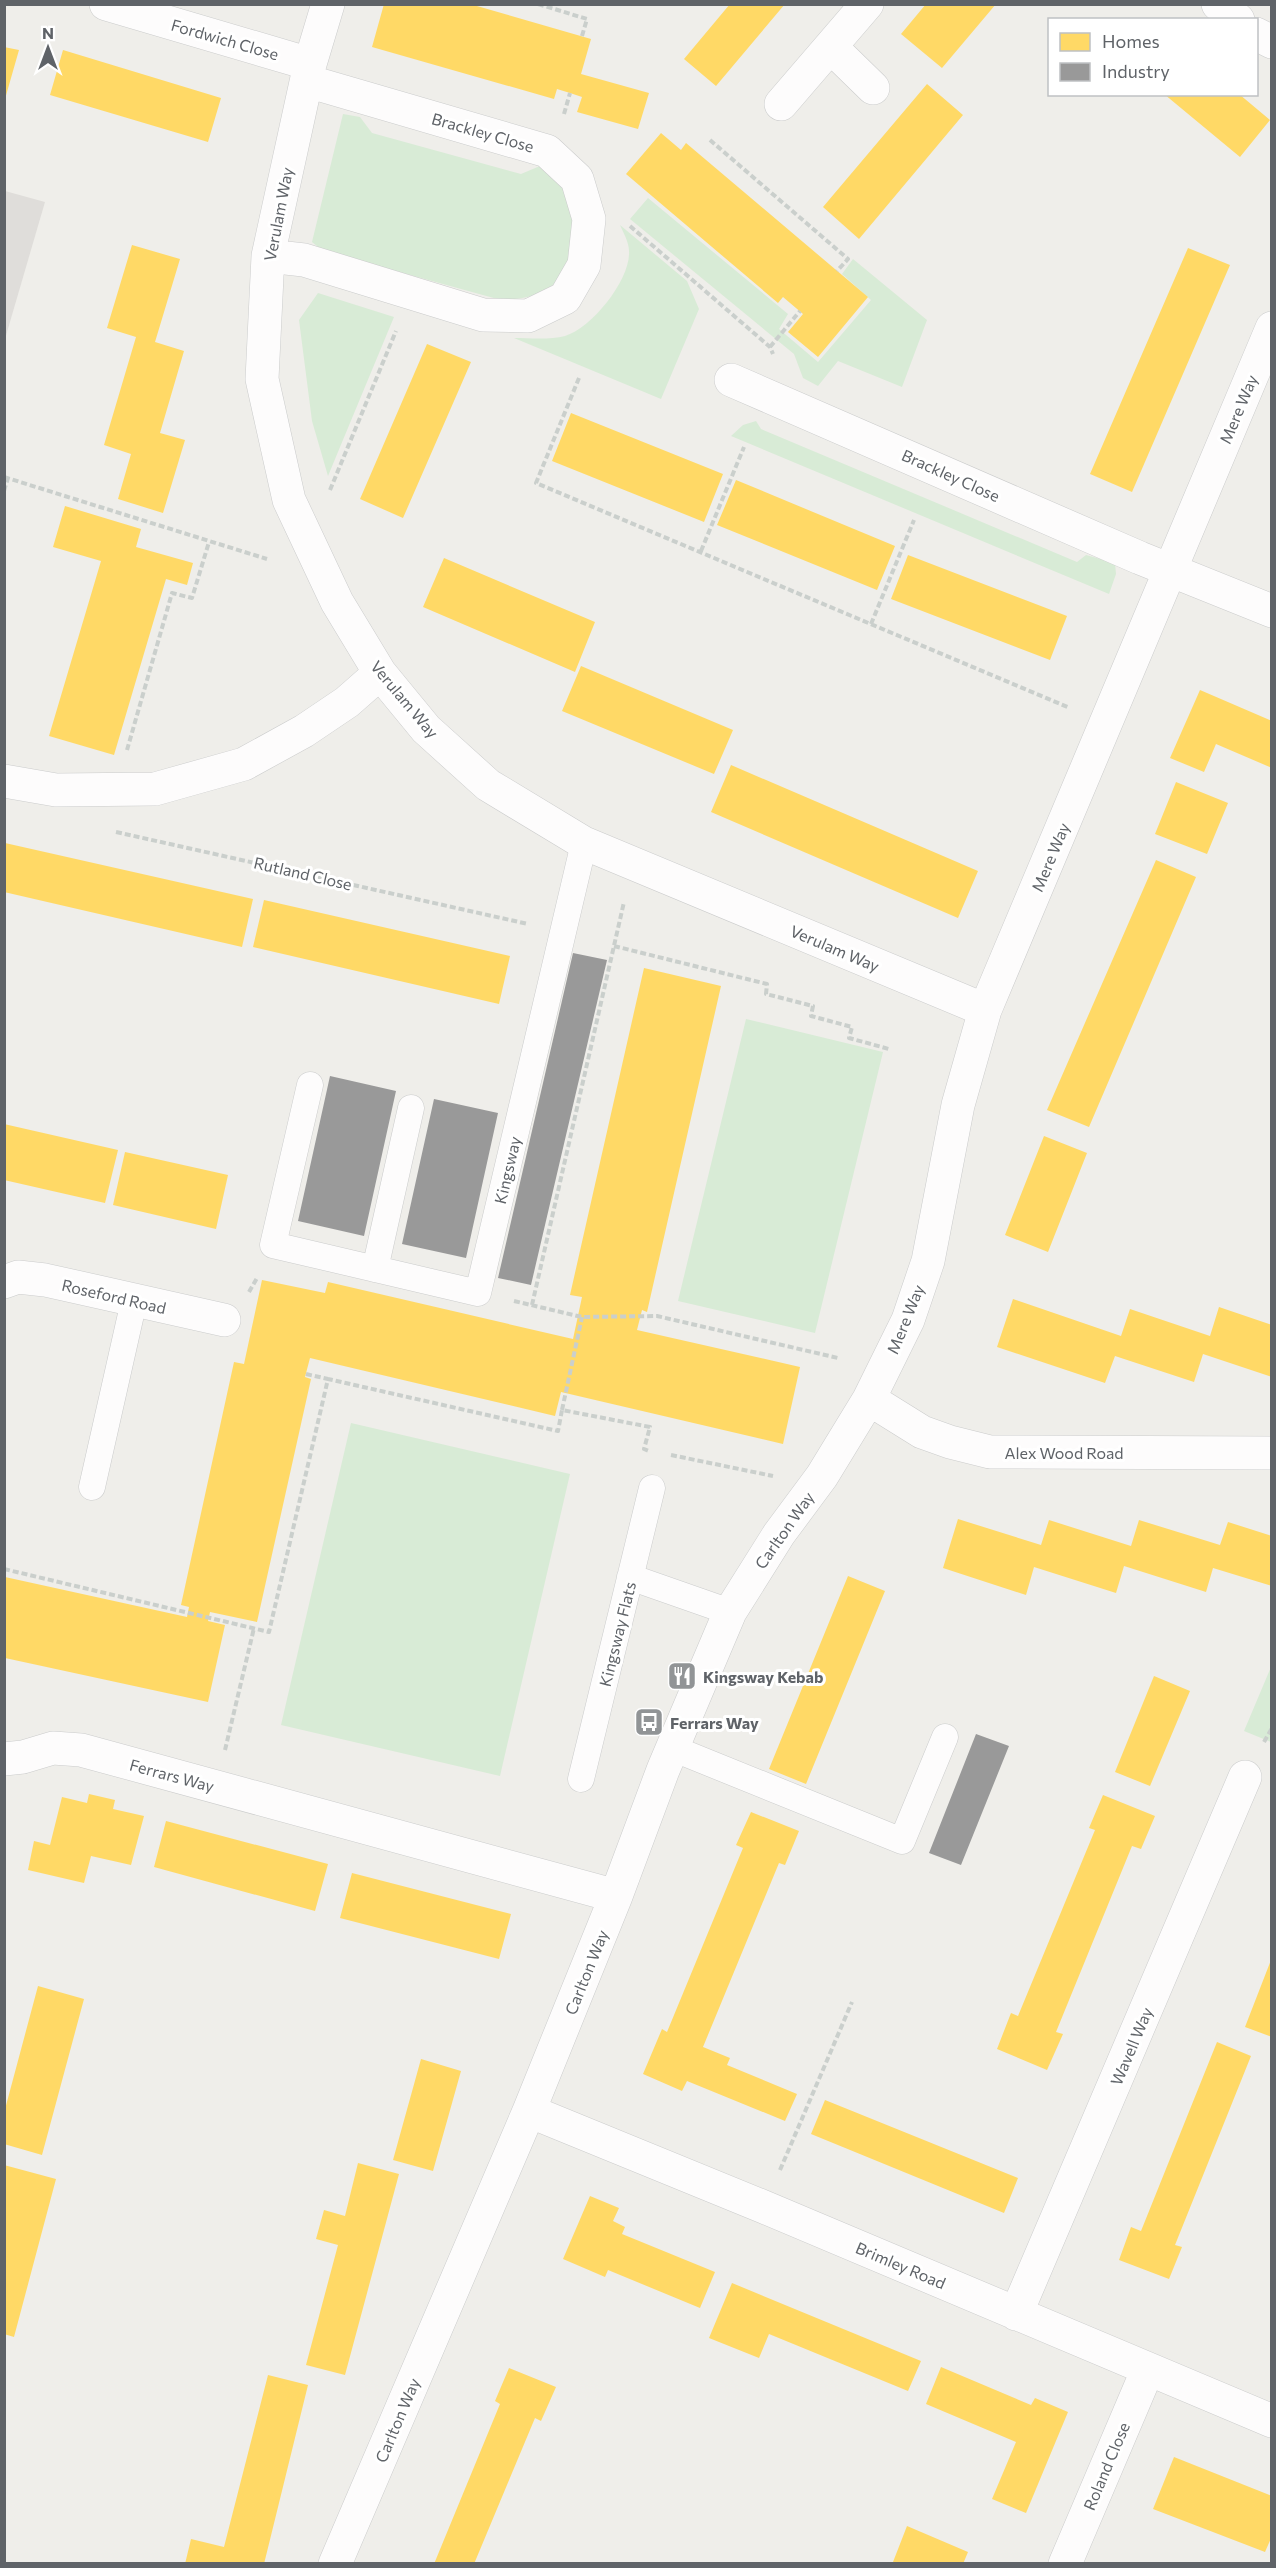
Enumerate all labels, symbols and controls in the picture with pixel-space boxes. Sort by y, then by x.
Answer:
street label: Fordwich Close [169,15,281,63]
north arrow [18,18,78,78]
legend [1048,18,1258,96]
text: N [42,23,54,42]
text: Homes [1102,30,1160,52]
text: Industry [1102,60,1170,82]
street label: Brackley Close [430,108,536,156]
street label: Verulam Way [260,166,296,262]
street label: Mere Way [1215,372,1261,446]
street label: Brackley Close [899,445,1003,505]
street label: Verulam Way [367,656,443,742]
street label: Mere Way [1027,820,1073,894]
street label: Rutland Close [252,852,354,894]
street label: Verulam Way [788,921,882,975]
street label: Kingsway [490,1134,524,1206]
street label: Roseford Road [60,1275,168,1317]
street label: Mere Way [882,1281,928,1357]
street label: Alex Wood Road [1004,1443,1124,1462]
street label: Carlton Way [750,1488,818,1572]
street label: Kingsway Flats [595,1580,639,1688]
restaurant icon: Kingsway Kebab [666,1660,698,1692]
place label: Kingsway Kebab [703,1667,823,1686]
bus stop icon: Ferrars Way [633,1706,665,1738]
place label: Ferrars Way [670,1713,759,1732]
street label: Ferrars Way [128,1755,216,1795]
street label: Carlton Way [560,1927,612,2017]
street label: Wavell Way [1106,2004,1156,2088]
street label: Brimley Road [853,2238,949,2292]
street label: Carlton Way [371,2375,423,2465]
street label: Roland Close [1079,2419,1133,2513]

